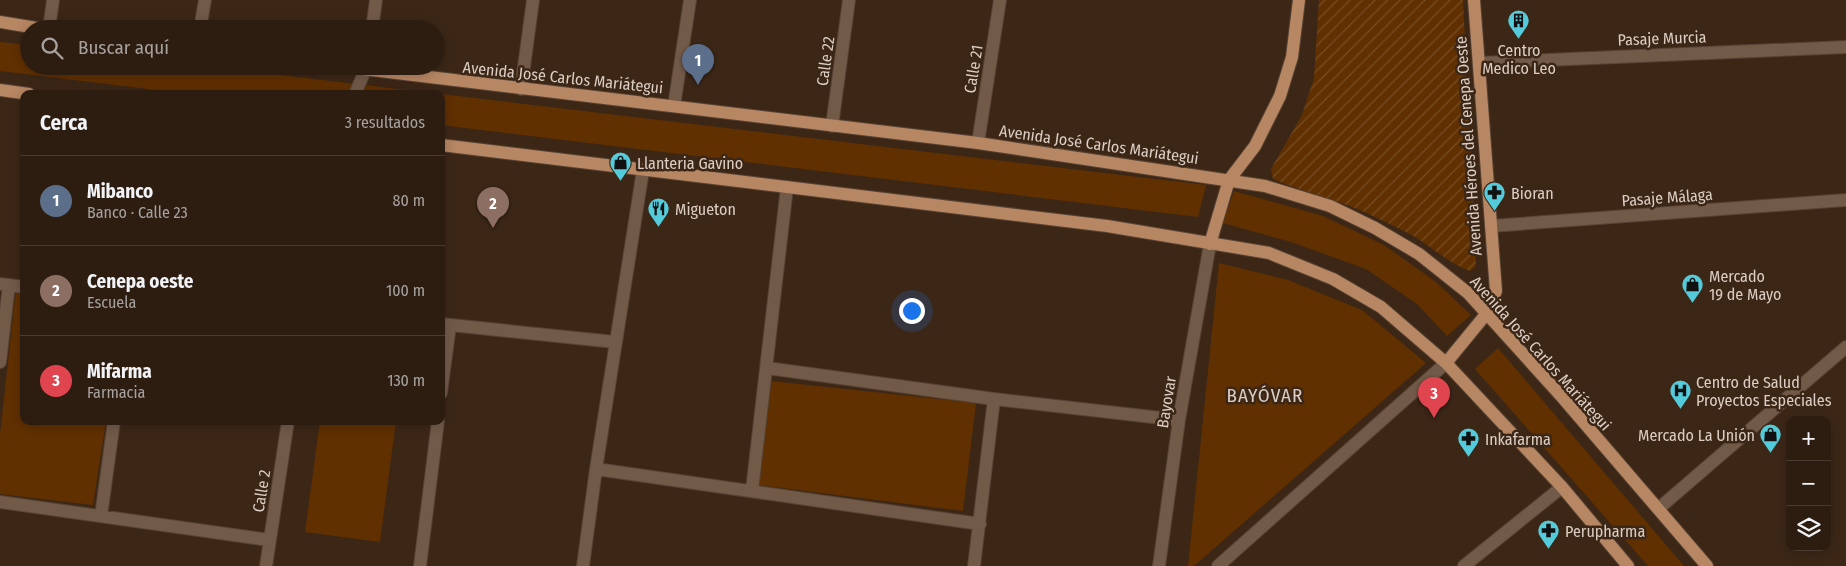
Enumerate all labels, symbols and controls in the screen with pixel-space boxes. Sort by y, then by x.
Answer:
building icon: Centro Medico Leo [1507,9,1531,40]
search box [20,20,445,75]
street label: Pasaje Murcia [1617,27,1707,50]
icon: search [38,34,66,62]
street label: Calle 22 [813,35,838,87]
text: Buscar aquí [78,36,169,59]
street label: Avenida Héroes del Cenepa Oeste [1451,36,1486,256]
place label: Centro Medico Leo [1482,41,1556,78]
pin: 1 [682,44,714,85]
street label: Calle 21 [960,44,987,95]
street label: Avenida José Carlos Mariátegui [462,58,664,97]
text: Cerca [40,110,88,136]
text: 3 resultados [345,113,425,132]
street label: Avenida José Carlos Mariátegui [998,121,1200,168]
shop icon: Llanteria Gavino [609,151,633,182]
place label: Llanteria Gavino [637,154,743,173]
text: Mibanco [87,180,153,203]
pharmacy icon: Bioran [1483,181,1507,212]
place label: Bioran [1511,184,1554,203]
street label: Pasaje Málaga [1621,185,1713,210]
pin: 2 [477,187,509,228]
text: 1 [53,191,59,210]
text: 80 m [393,191,425,210]
restaurant icon: Migueton [647,197,671,228]
place label: Migueton [675,200,736,219]
text: Banco · Calle 23 [87,203,188,222]
place label: Mercado 19 de Mayo [1709,267,1781,304]
text: Cenepa oeste [87,270,193,293]
street label: Avenida José Carlos Mariátegui [1466,272,1615,434]
shop icon: Mercado 19 de Mayo [1681,273,1705,304]
text: 2 [52,281,60,300]
text: 100 m [386,281,425,300]
text: Escuela [87,293,136,312]
your location [899,298,925,324]
text: Mifarma [87,360,152,383]
text: 3 [52,371,60,390]
text: 130 m [387,371,425,390]
place label: Centro de Salud Proyectos Especiales [1696,373,1832,410]
street label: Bayovar [1153,374,1180,429]
pin: 3 [1418,377,1450,418]
hospital icon: Centro de Salud Proyectos Especiales [1668,379,1692,410]
text: Farmacia [87,383,145,402]
district label: BAYÓVAR [1227,384,1303,407]
map controls [1786,416,1831,551]
button: + [1786,416,1831,461]
shop icon: Mercado La Unión [1759,423,1783,454]
place label: Mercado La Unión [1638,426,1755,445]
pharmacy icon: Inkafarma [1457,427,1481,458]
place label: Inkafarma [1485,430,1551,449]
button: − [1786,461,1831,506]
street label: Calle 2 [249,468,274,514]
button: layers [1786,506,1831,551]
pharmacy icon: Perupharma [1537,519,1561,550]
place label: Perupharma [1565,522,1645,541]

